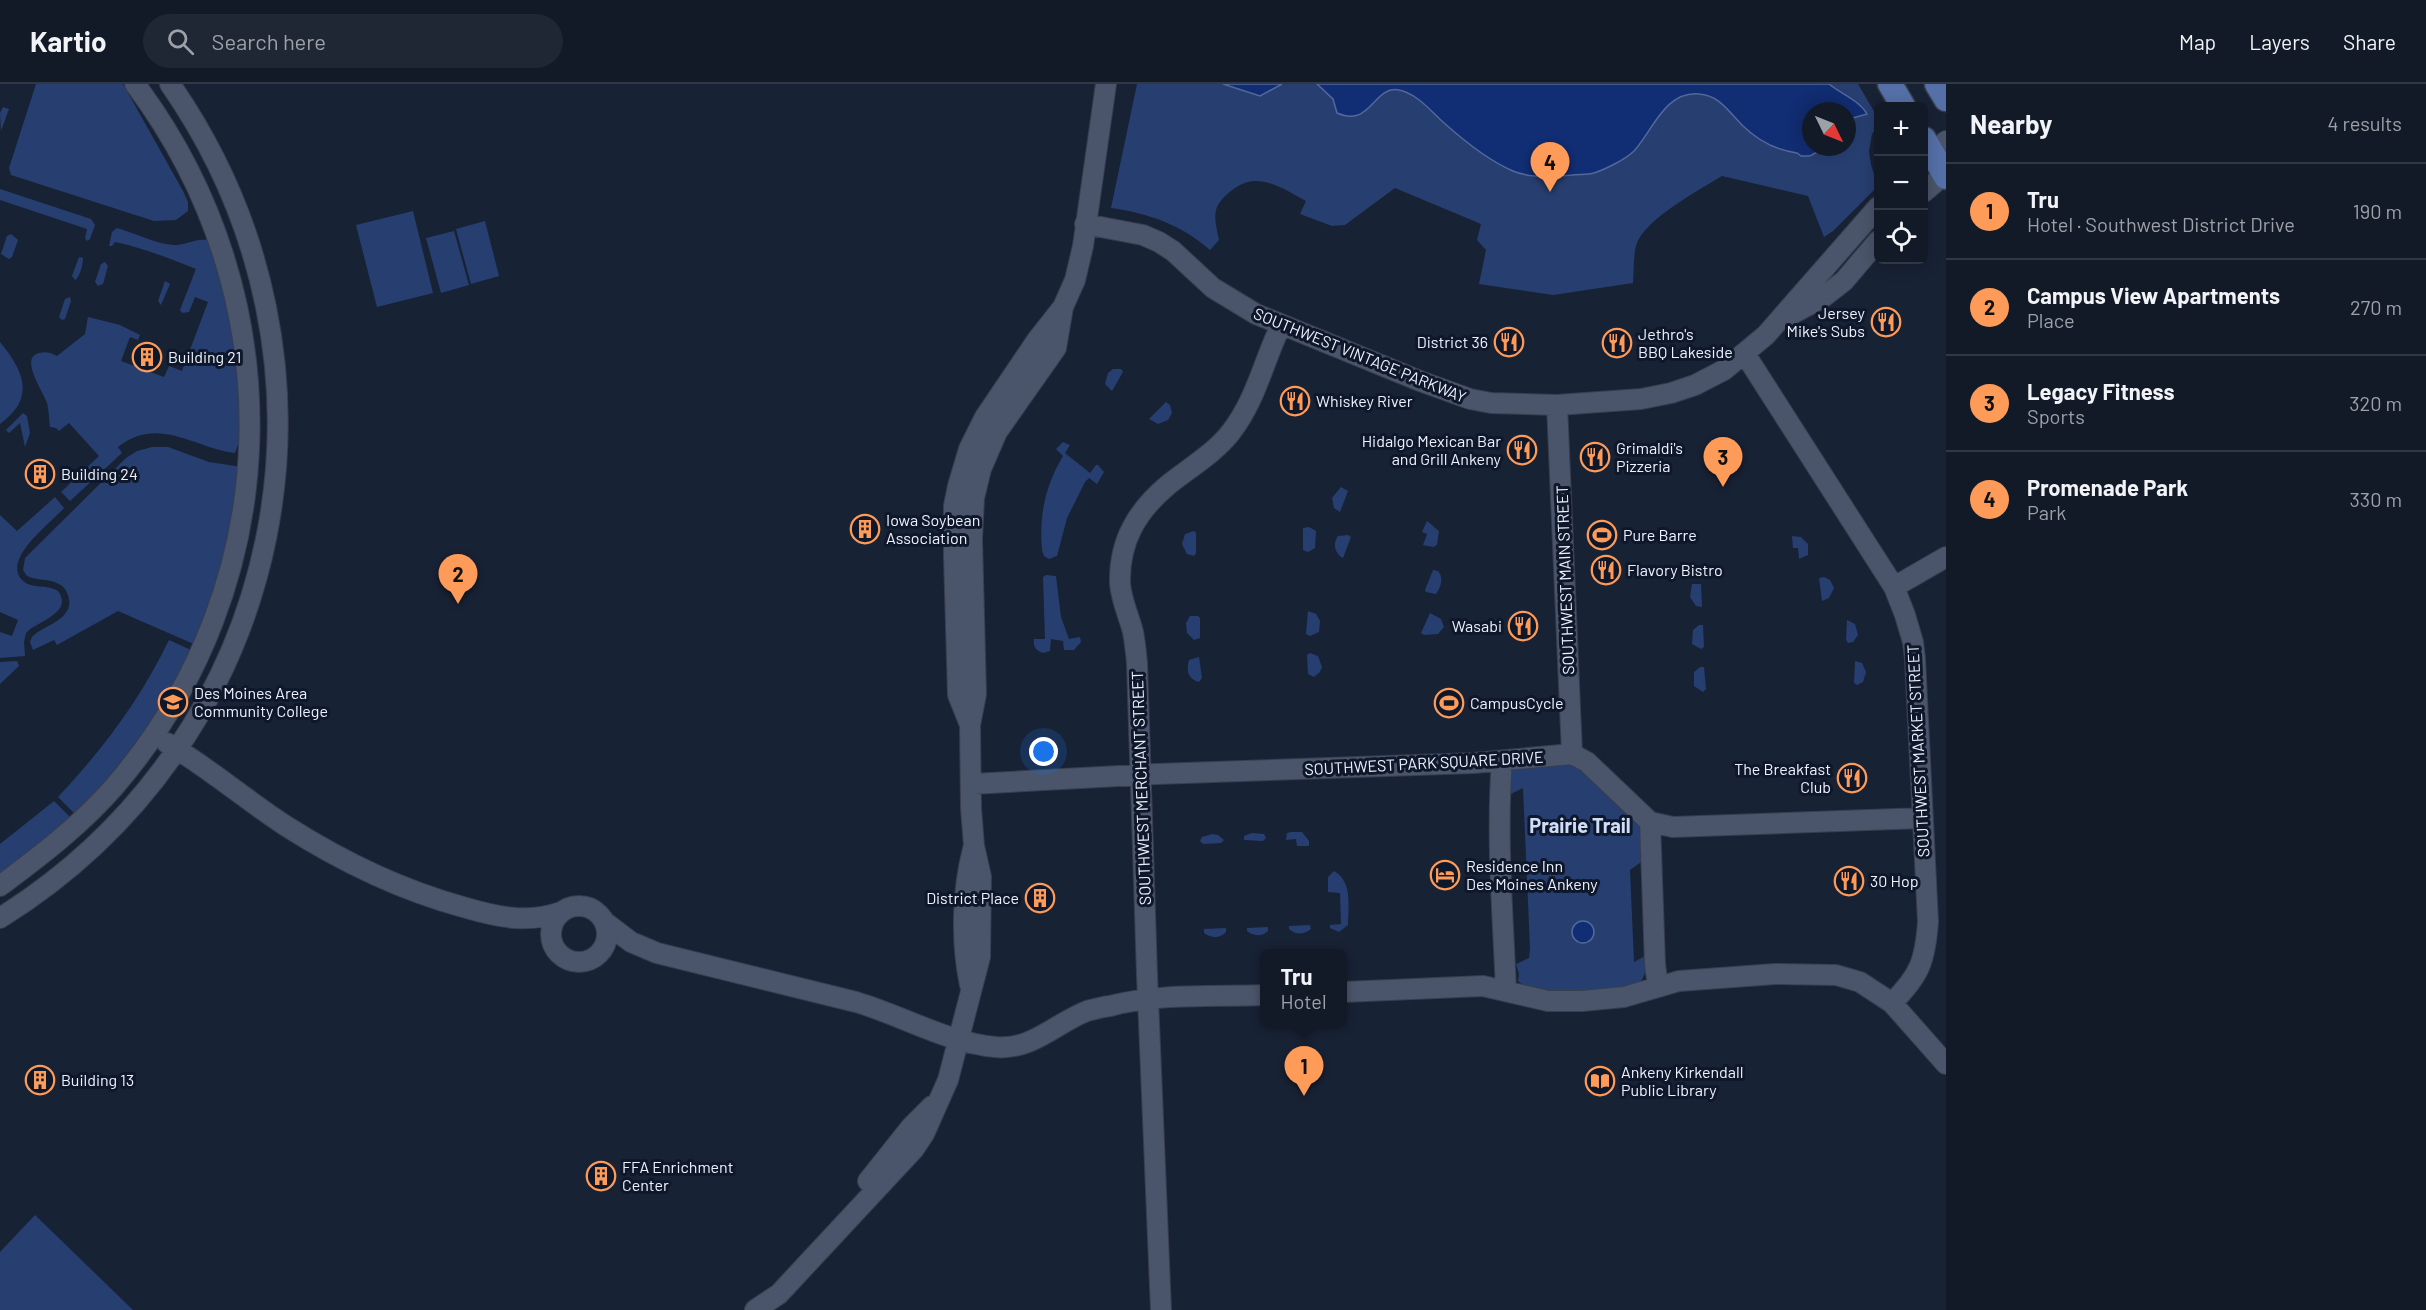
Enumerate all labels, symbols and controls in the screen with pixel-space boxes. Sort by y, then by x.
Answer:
search box [143,14,563,68]
text: Kartio [30,24,107,58]
icon: search [164,25,197,58]
text: Search here [212,28,326,54]
text: Map [2179,29,2216,54]
text: Layers [2249,29,2310,54]
text: Share [2343,29,2396,54]
north arrow [1802,102,1856,156]
map controls [1874,102,1928,264]
button: + [1874,102,1928,156]
text: Nearby [1970,108,2052,139]
text: 4 results [2327,111,2402,135]
pin: 4 [1530,142,1570,192]
button: − [1874,156,1928,210]
text: Tru [2027,186,2059,212]
text: 1 [1986,199,1993,223]
text: 190 m [2353,199,2402,223]
button: locate [1874,210,1928,264]
text: Hotel · Southwest District Drive [2027,212,2295,236]
text: Campus View Apartments [2027,282,2280,308]
text: 2 [1984,295,1995,319]
text: 270 m [2350,295,2402,319]
street label: SOUTHWEST VINTAGE PARKWAY [1251,303,1469,406]
place label: Jersey Mike's Subs [1787,303,1866,340]
restaurant icon: Jersey Mike's Subs [1870,306,1902,338]
text: Place [2027,308,2075,332]
place label: Jethro's BBQ Lakeside [1638,324,1733,361]
restaurant icon: District 36 [1493,326,1525,358]
restaurant icon: Jethro's BBQ Lakeside [1601,327,1633,359]
place label: District 36 [1417,332,1488,351]
building icon: Building 21 [131,341,163,373]
place label: Building 21 [168,347,241,366]
text: Legacy Fitness [2027,378,2175,404]
restaurant icon: Whiskey River [1279,385,1311,417]
place label: Whiskey River [1316,391,1413,410]
text: 3 [1984,391,1995,415]
text: 320 m [2349,391,2402,415]
text: Sports [2027,404,2085,428]
place label: Hidalgo Mexican Bar and Grill Ankeny [1362,431,1502,468]
restaurant icon: Hidalgo Mexican Bar and Grill Ankeny [1506,434,1538,466]
place label: Grimaldi's Pizzeria [1616,438,1683,475]
pin: 3 [1704,438,1742,487]
restaurant icon: Grimaldi's Pizzeria [1579,441,1611,473]
building icon: Building 24 [24,458,56,490]
place label: Building 24 [61,464,138,483]
text: Promenade Park [2027,474,2188,500]
street label: SOUTHWEST MAIN STREET [1552,485,1577,675]
text: 4 [1983,487,1996,511]
text: 330 m [2350,487,2402,511]
text: Park [2027,500,2066,524]
place label: Iowa Soybean Association [886,510,980,547]
building icon: Iowa Soybean Association [849,513,881,545]
sports icon: Pure Barre [1586,519,1618,551]
place label: Pure Barre [1623,525,1697,544]
pin: 2 [438,554,478,604]
restaurant icon: Flavory Bistro [1590,554,1622,586]
place label: Flavory Bistro [1627,560,1723,579]
restaurant icon: Wasabi [1507,610,1539,642]
place label: Wasabi [1452,616,1502,635]
street label: SOUTHWEST MARKET STREET [1902,644,1933,858]
street label: SOUTHWEST MERCHANT STREET [1127,671,1154,906]
place label: Des Moines Area Community College [194,683,328,720]
school or university icon: Des Moines Area Community College [157,686,189,718]
sports icon: CampusCycle [1433,687,1465,719]
place label: CampusCycle [1470,693,1563,712]
your location [1029,737,1058,766]
street label: SOUTHWEST PARK SQUARE DRIVE [1304,747,1544,778]
place label: The Breakfast Club [1734,759,1831,796]
restaurant icon: The Breakfast Club [1836,762,1868,794]
district label: Prairie Trail [1529,813,1631,837]
place label: Residence Inn Des Moines Ankeny [1466,856,1598,893]
hotel icon: Residence Inn Des Moines Ankeny [1429,859,1461,891]
restaurant icon: 30 Hop [1833,865,1865,897]
place label: 30 Hop [1870,871,1919,890]
building icon: District Place [1024,882,1056,914]
place label: District Place [926,888,1019,907]
popup [1260,949,1347,1027]
text: Tru [1280,963,1312,989]
text: Hotel [1280,989,1327,1013]
pin: 1 [1284,1046,1324,1096]
place label: Ankeny Kirkendall Public Library [1621,1062,1743,1099]
building icon: Building 13 [24,1064,56,1096]
library icon: Ankeny Kirkendall Public Library [1584,1065,1616,1097]
place label: Building 13 [61,1070,134,1089]
place label: FFA Enrichment Center [622,1157,734,1194]
building icon: FFA Enrichment Center [585,1160,617,1192]

